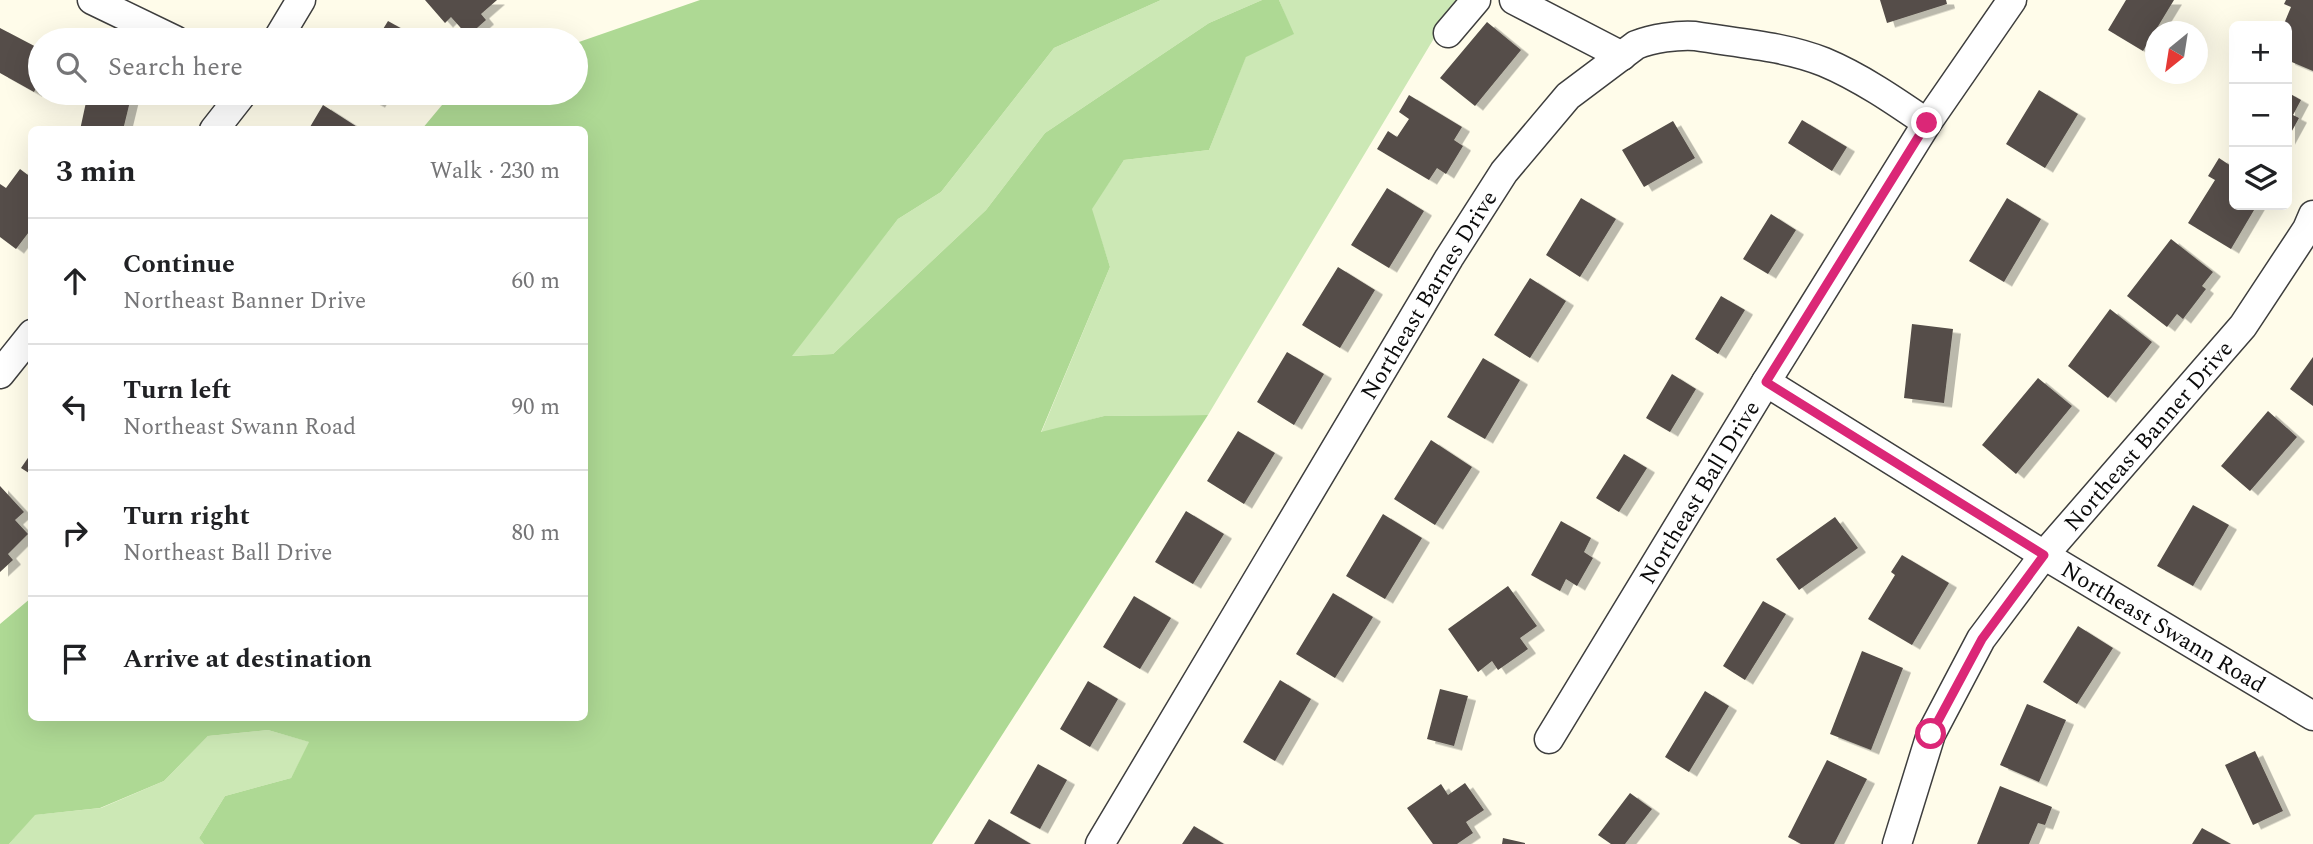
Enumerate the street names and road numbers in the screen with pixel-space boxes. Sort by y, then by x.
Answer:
street label: Northeast Barnes Drive [1352,184,1507,407]
street label: Northeast Banner Drive [2056,333,2242,540]
street label: Northeast Ball Drive [1631,394,1770,591]
street label: Northeast Swann Road [2054,553,2272,703]

